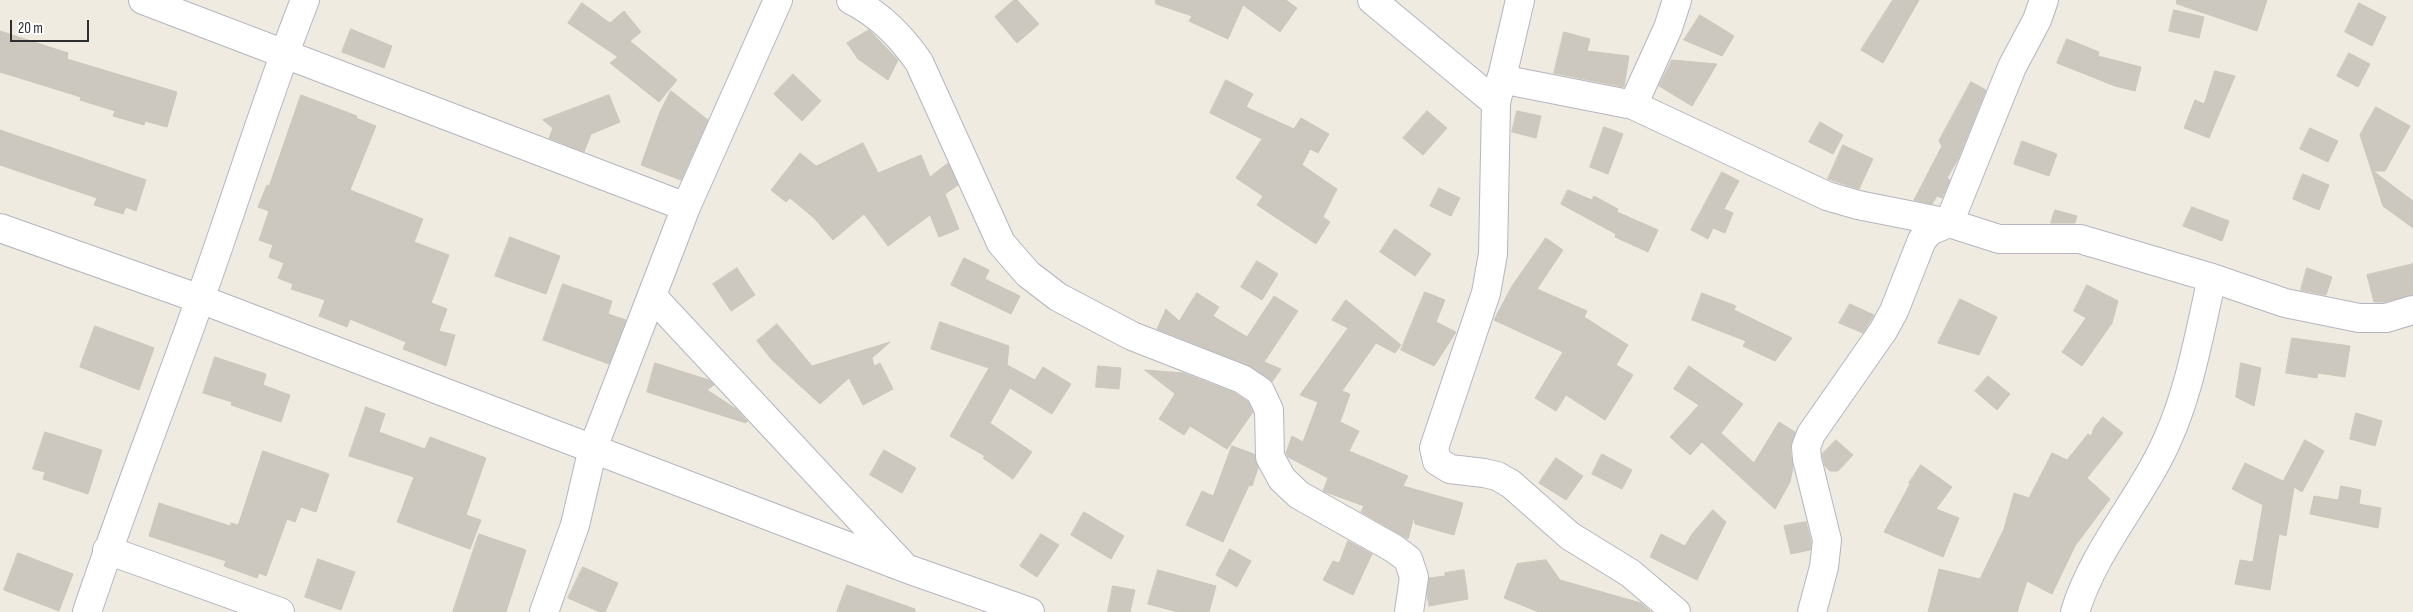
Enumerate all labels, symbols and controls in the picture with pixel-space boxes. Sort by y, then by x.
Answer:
scale bar [12,10,91,42]
text: 20 m [18,19,43,38]

